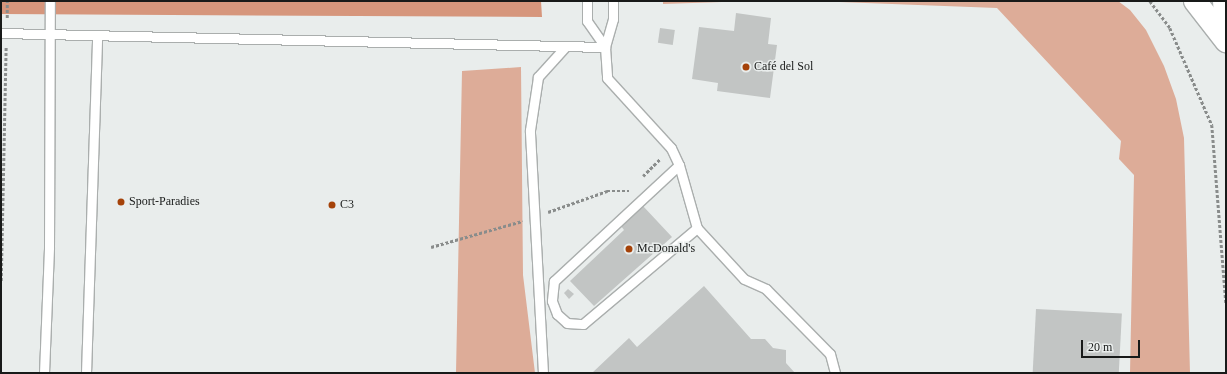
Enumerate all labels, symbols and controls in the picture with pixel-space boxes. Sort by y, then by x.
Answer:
place label: Café del Sol [754,60,813,74]
marker: Café del Sol [741,62,751,72]
place label: Sport-Paradies [129,195,200,209]
marker: Sport-Paradies [116,197,126,207]
place label: C3 [340,198,354,212]
marker: C3 [327,200,337,210]
place label: McDonald's [637,242,695,256]
marker: McDonald's [624,244,634,254]
scale bar [1083,332,1142,358]
text: 20 m [1088,340,1112,354]

